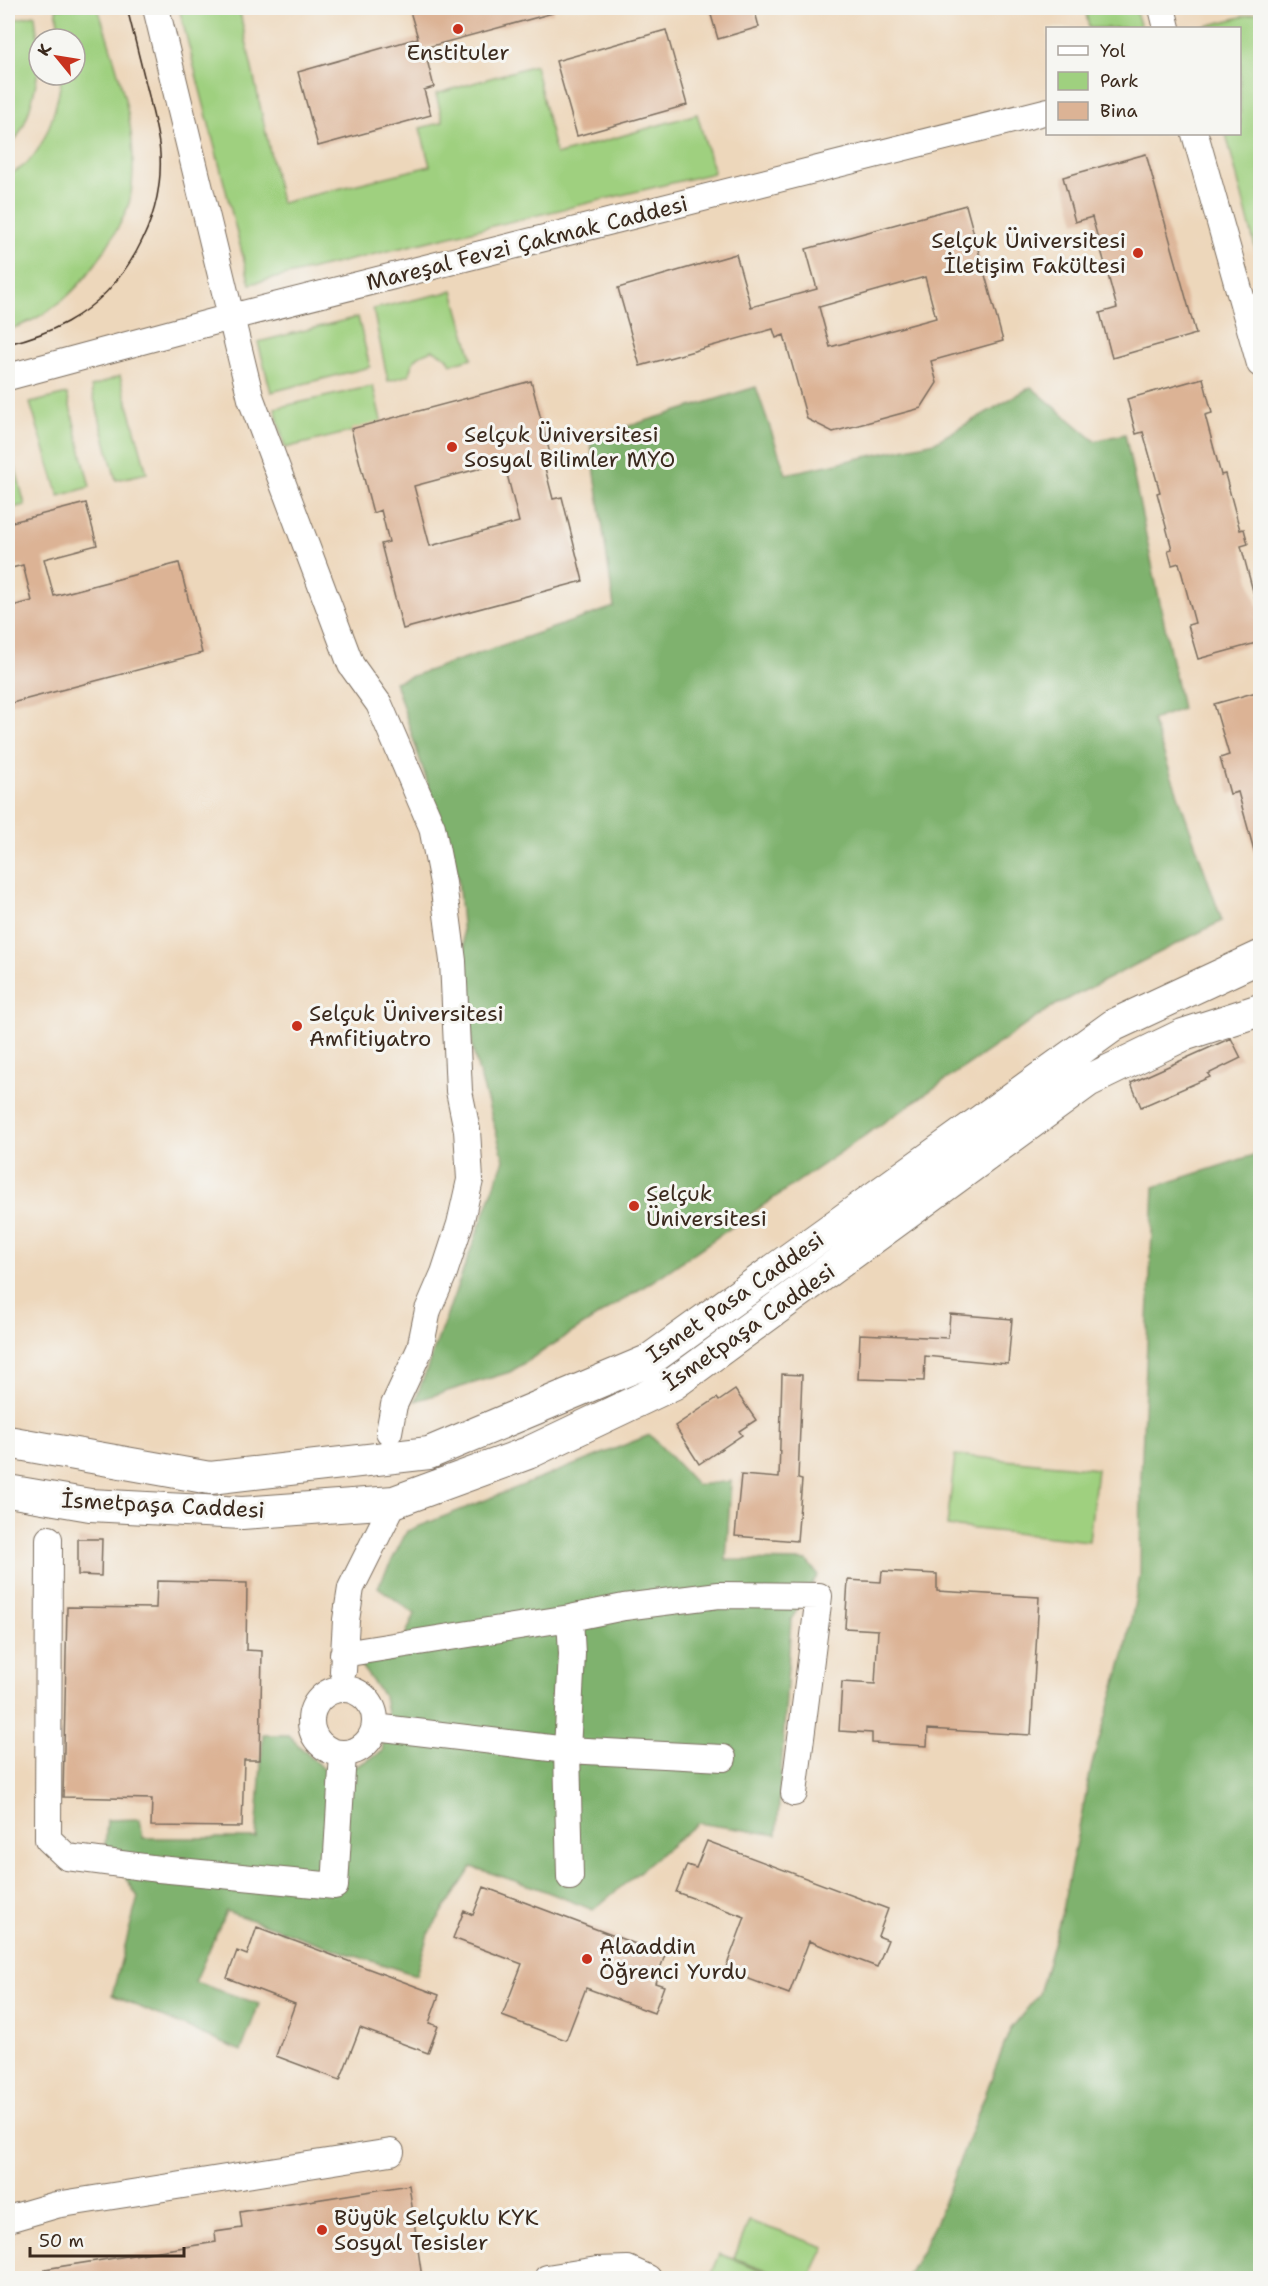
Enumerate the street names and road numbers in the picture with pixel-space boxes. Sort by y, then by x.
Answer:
street label: Mareşal Fevzi Çakmak Caddesi [363,189,691,297]
street label: Ismet Pasa Caddesi [640,1225,830,1369]
street label: İsmetpaşa Caddesi [657,1257,841,1397]
street label: İsmetpaşa Caddesi [61,1485,265,1525]

